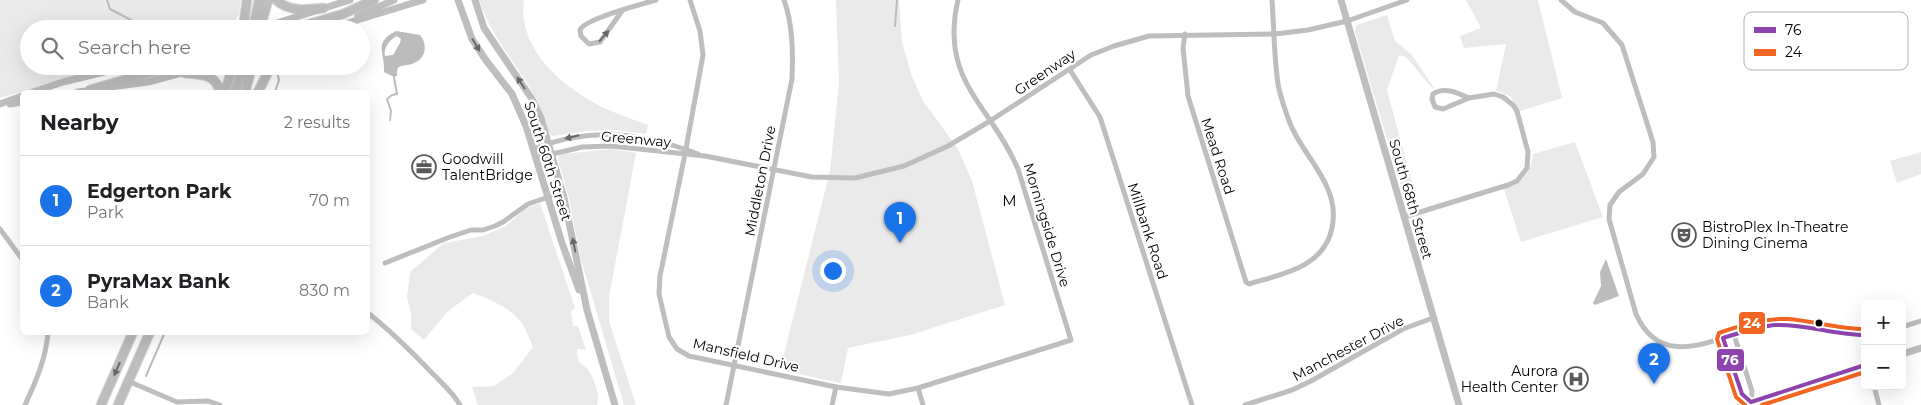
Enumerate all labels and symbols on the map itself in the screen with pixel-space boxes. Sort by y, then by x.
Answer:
legend [1744,12,1908,70]
text: 76 [1785,21,1802,39]
one-way arrow [599,30,610,43]
one-way arrow [472,39,481,52]
text: 24 [1785,43,1803,61]
street label: Greenway [1011,45,1079,99]
one-way arrow [517,76,526,90]
street label: South 60th Street [520,99,576,223]
street label: Mead Road [1197,115,1239,197]
street label: Middleton Drive [740,124,780,238]
street label: Greenway [600,127,672,151]
one-way arrow [565,133,580,141]
street label: South 68th Street [1385,137,1437,261]
place label: Goodwill TalentBridge [442,150,533,184]
office icon: Goodwill TalentBridge [411,154,437,180]
street label: Morningside Drive [1020,161,1074,289]
street label: Millbank Road [1124,180,1172,282]
district label: M [1002,191,1018,210]
pin: 1 [884,202,916,243]
place label: BistroPlex In-Theatre Dining Cinema [1702,218,1848,252]
theatre icon: BistroPlex In-Theatre Dining Cinema [1671,222,1697,248]
one-way arrow [569,237,577,253]
your location [820,258,846,284]
street label: Manchester Drive [1289,311,1407,385]
line badge: 24 [1738,311,1766,335]
text: 24 [1743,314,1761,332]
unlabelled marker [1814,318,1824,328]
street label: Mansfield Drive [691,334,801,376]
pin: 2 [1638,343,1670,384]
line badge: 76 [1716,348,1745,372]
text: 76 [1721,351,1739,369]
one-way arrow [112,362,120,376]
place label: Aurora Health Center [1461,362,1558,396]
hospital icon: Aurora Health Center [1563,366,1589,392]

